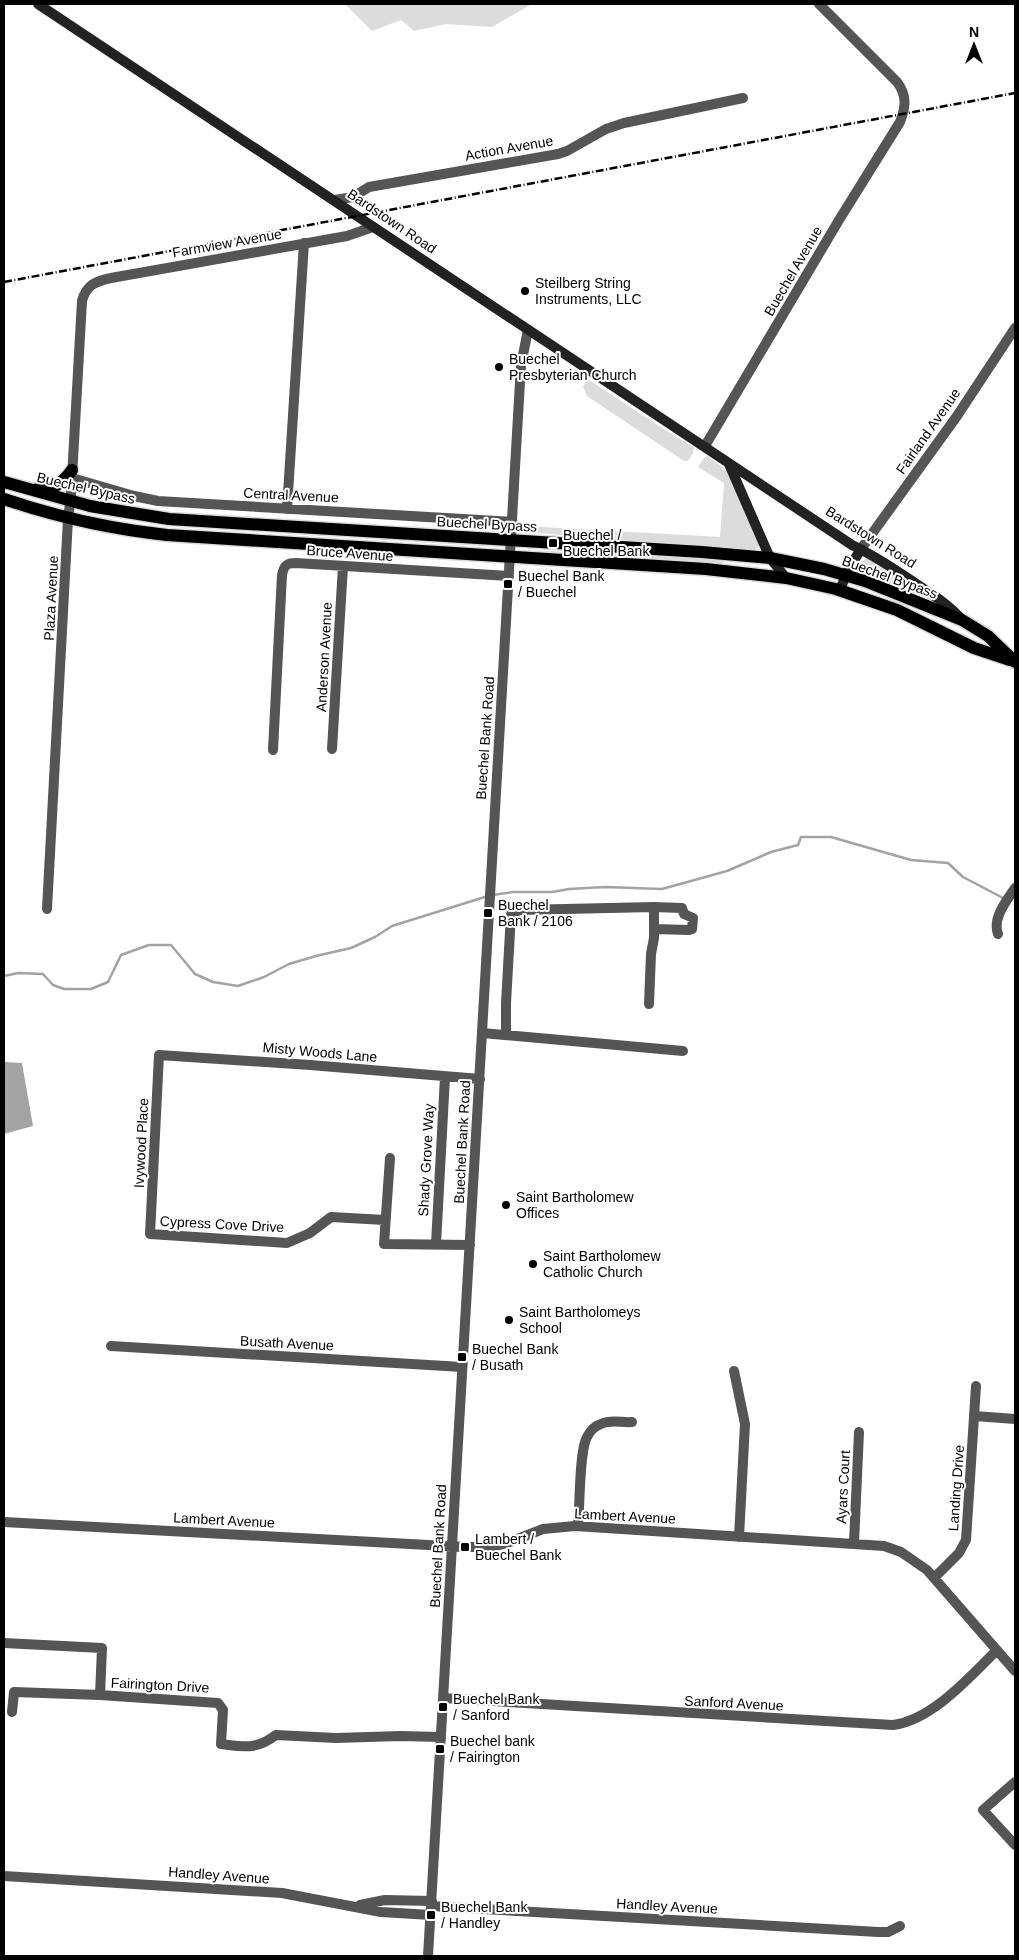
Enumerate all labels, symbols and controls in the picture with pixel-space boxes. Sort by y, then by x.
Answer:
north arrow [949,20,999,70]
text: N [969,24,979,40]
street label: Action Avenue [464,132,555,164]
street label: Bardstown Road [345,185,439,257]
street label: Buechel Avenue [761,223,825,319]
street label: Farmview Avenue [171,225,283,261]
place label: Steilberg String Instruments, LLC [535,275,642,307]
marker: Steilberg String Instruments, LLC [519,285,531,297]
place label: Buechel Presbyterian Church [509,351,637,383]
marker: Buechel Presbyterian Church [493,361,505,373]
street label: Fairland Avenue [892,385,964,477]
street label: Buechel Bypass [35,469,137,507]
street label: Central Avenue [243,485,339,505]
street label: Bardstown Road [823,503,919,571]
street label: Buechel Bypass [436,513,538,535]
place label: Buechel / Buechel Bank [563,527,650,559]
marker: Buechel / Buechel Bank [547,537,559,549]
street label: Bruce Avenue [306,542,394,564]
street label: Buechel Bypass [840,552,940,602]
street label: Plaza Avenue [41,555,61,641]
place label: Buechel Bank / Buechel [518,568,605,600]
marker: Buechel Bank / Buechel [502,578,514,590]
street label: Anderson Avenue [313,601,335,712]
street label: Buechel Bank Road [473,676,497,800]
place label: Buechel Bank / 2106 [498,897,573,929]
marker: Buechel Bank / 2106 [482,907,494,919]
street label: Misty Woods Lane [262,1039,378,1065]
street label: Buechel Bank Road [451,1080,473,1204]
street label: Ivywood Place [131,1097,151,1188]
street label: Shady Grove Way [415,1103,437,1217]
place label: Saint Bartholomew Offices [516,1189,634,1221]
marker: Saint Bartholomew Offices [500,1199,512,1211]
street label: Cypress Cove Drive [159,1213,285,1235]
place label: Saint Bartholomew Catholic Church [543,1248,661,1280]
marker: Saint Bartholomew Catholic Church [527,1258,539,1270]
place label: Saint Bartholomeys School [519,1304,640,1336]
marker: Saint Bartholomeys School [503,1314,515,1326]
street label: Busath Avenue [240,1333,335,1353]
place label: Buechel Bank / Busath [472,1341,559,1373]
marker: Buechel Bank / Busath [456,1351,468,1363]
street label: Landing Drive [945,1444,967,1532]
street label: Ayars Court [833,1450,853,1524]
street label: Buechel Bank Road [427,1484,449,1608]
street label: Lambert Avenue [574,1505,676,1527]
street label: Lambert Avenue [173,1509,275,1531]
place label: Lambert / Buechel Bank [475,1531,562,1563]
marker: Lambert / Buechel Bank [459,1541,471,1553]
street label: Fairington Drive [110,1674,210,1696]
place label: Buechel Bank / Sanford [453,1691,540,1723]
street label: Sanford Avenue [684,1692,784,1714]
marker: Buechel Bank / Sanford [437,1701,449,1713]
place label: Buechel bank / Fairington [450,1733,536,1765]
marker: Buechel bank / Fairington [434,1743,446,1755]
street label: Handley Avenue [168,1863,271,1887]
street label: Handley Avenue [616,1895,718,1917]
place label: Buechel Bank / Handley [441,1899,528,1931]
marker: Buechel Bank / Handley [425,1909,437,1921]

